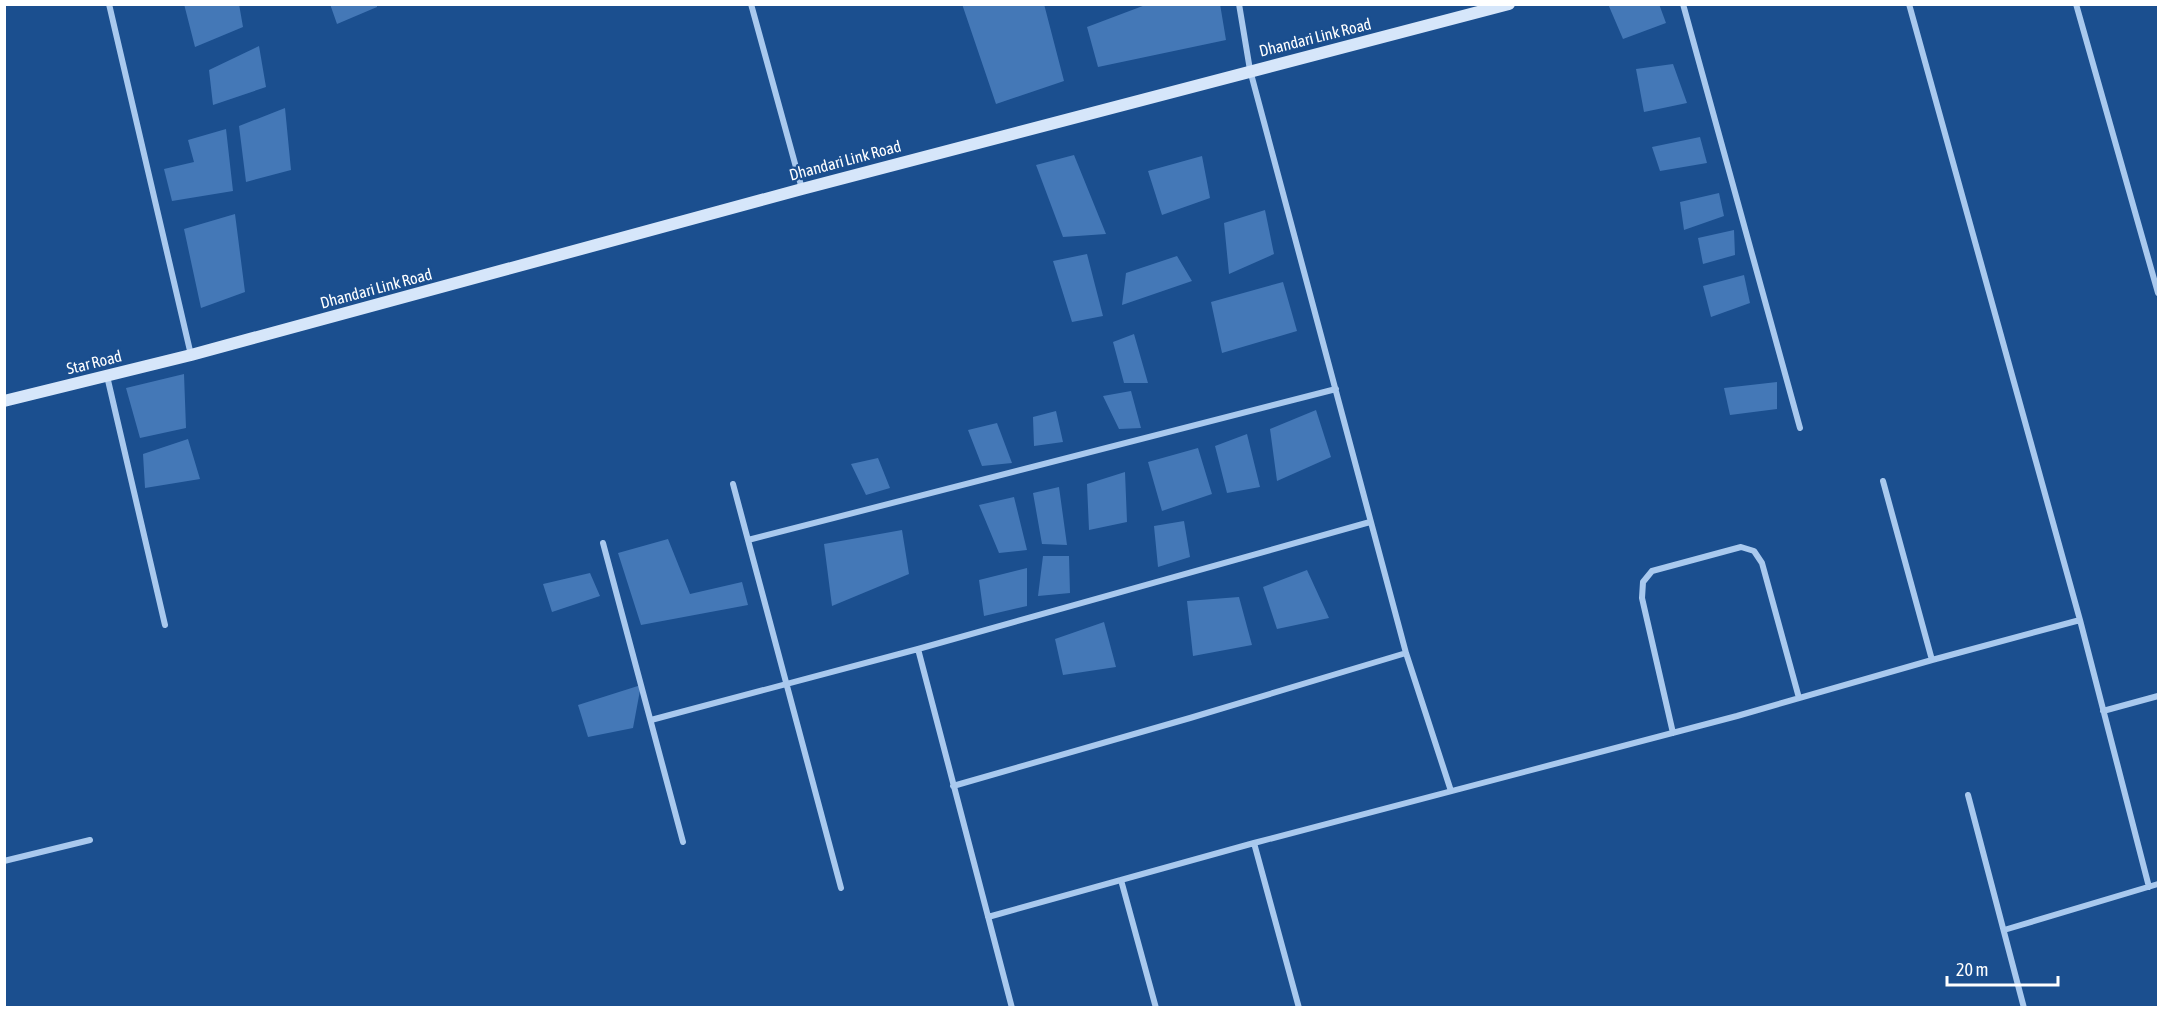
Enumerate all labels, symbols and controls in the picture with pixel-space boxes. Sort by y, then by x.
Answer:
street label: Dhandari Link Road [1257,14,1373,60]
street label: Dhandari Link Road [787,136,903,184]
street label: Dhandari Link Road [318,264,434,312]
street label: Star Road [65,346,123,378]
scale bar [1947,949,2058,987]
text: 20 m [1956,959,1988,980]

